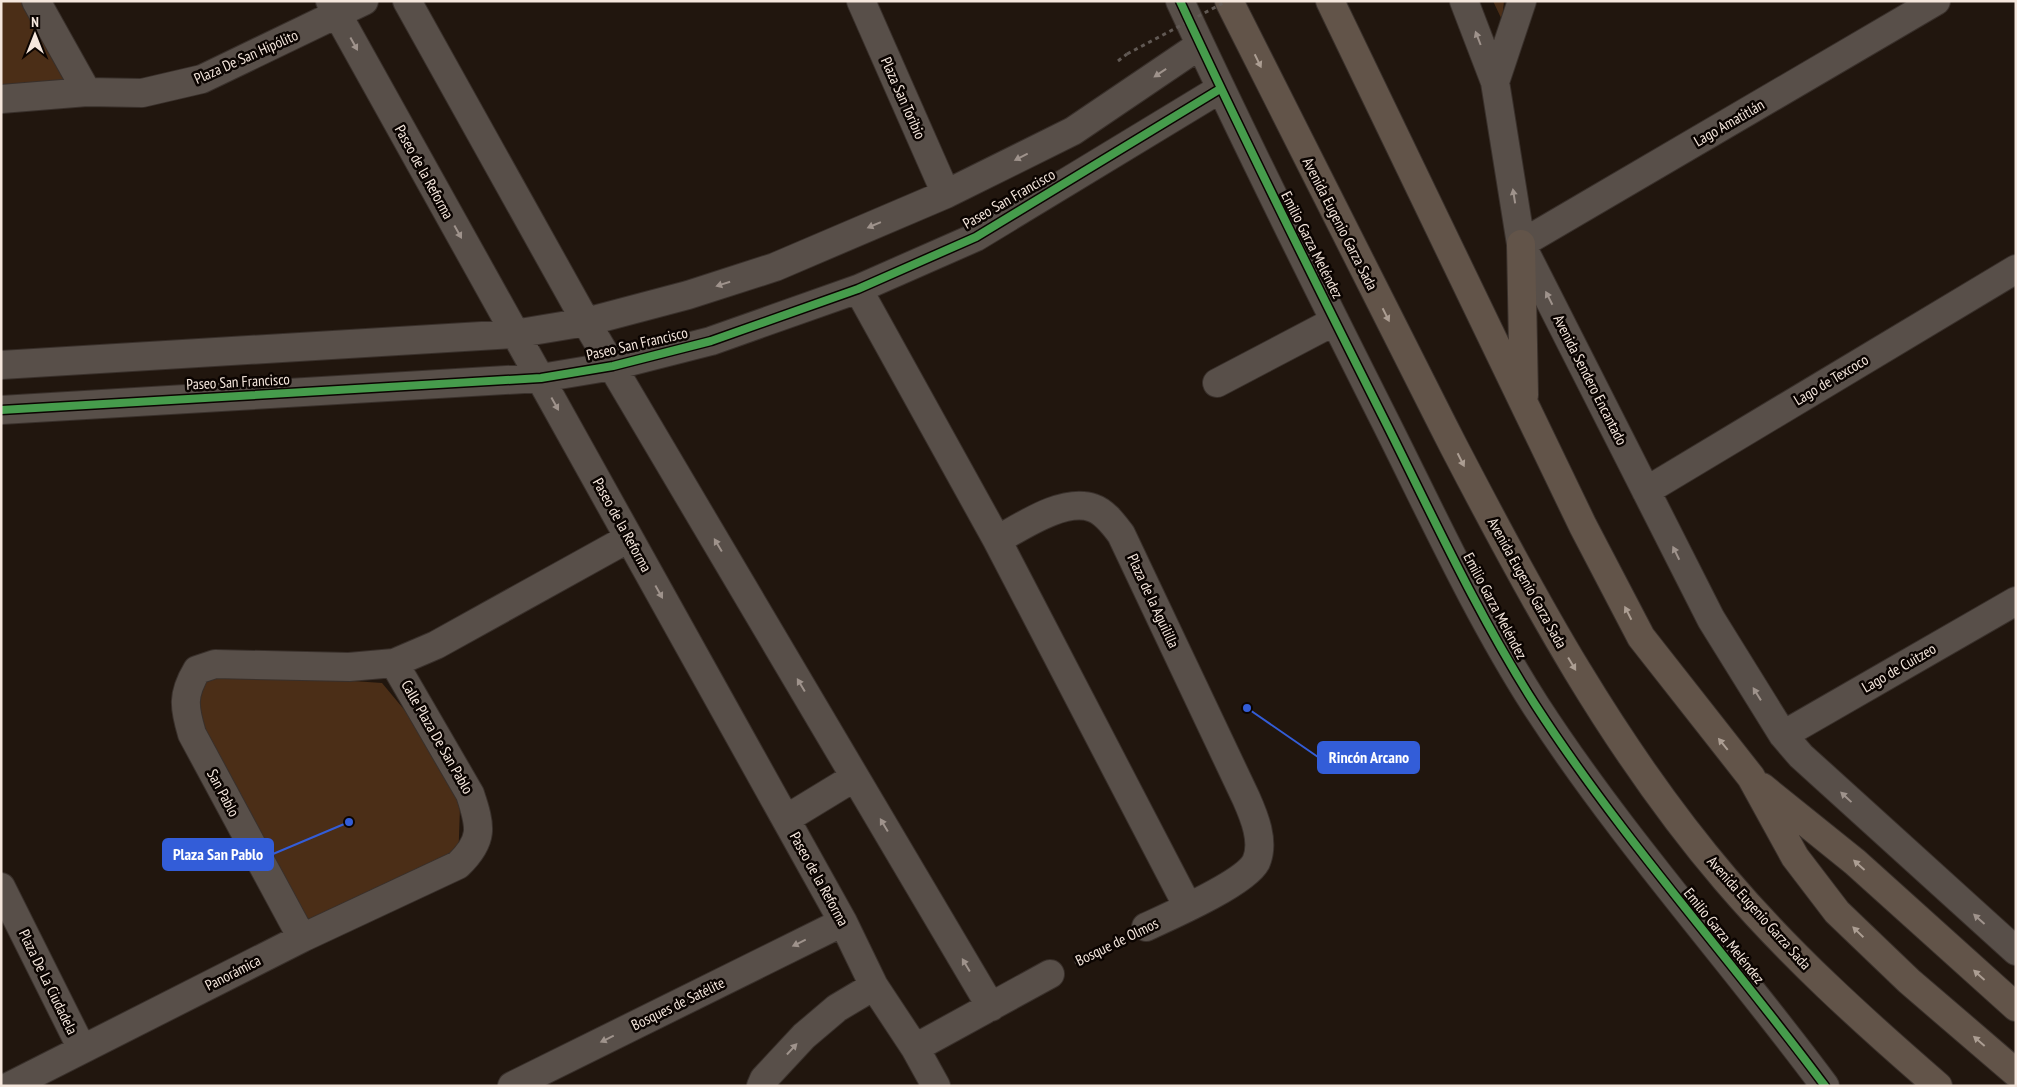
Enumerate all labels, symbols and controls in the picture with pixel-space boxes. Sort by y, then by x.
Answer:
north arrow [10,10,60,60]
text: N [31,13,39,31]
street label: Plaza De San Hipólito [191,25,301,88]
one-way arrow [1474,30,1482,45]
one-way arrow [349,37,358,51]
one-way arrow [1254,53,1263,68]
street label: Plaza San Toribio [877,54,930,142]
one-way arrow [1154,68,1167,78]
street label: Lago Amatitlán [1690,95,1767,150]
street label: Paseo de la Reforma [391,121,458,222]
one-way arrow [1014,153,1029,161]
street label: Avenida Eugenio Garza Sada [1299,154,1382,293]
street label: Paseo San Francisco [959,164,1058,233]
one-way arrow [1509,187,1517,203]
street label: Emilio Garza Meléndez [1277,188,1348,302]
one-way arrow [867,222,881,230]
one-way arrow [453,225,462,239]
one-way arrow [715,281,730,288]
one-way arrow [1545,291,1553,305]
one-way arrow [1382,308,1390,323]
street label: Avenida Sendero Encantado [1549,311,1632,448]
street label: Paseo San Francisco [584,323,689,364]
street label: Lago de Texcoco [1790,350,1872,409]
street label: Paseo San Francisco [186,369,290,394]
one-way arrow [551,397,559,411]
one-way arrow [1457,452,1465,467]
street label: Paseo de la Reforma [589,474,656,575]
street label: Avenida Eugenio Garza Sada [1484,514,1571,651]
one-way arrow [714,538,723,551]
one-way arrow [1672,545,1681,560]
street label: Emilio Garza Meléndez [1459,549,1532,662]
street label: Plaza de la Aguililla [1123,551,1184,651]
one-way arrow [655,585,664,598]
one-way arrow [1624,606,1632,620]
street label: Lago de Cuitzeo [1858,639,1939,696]
one-way arrow [1567,657,1576,670]
street label: Calle Plaza De San Pablo [397,676,478,797]
one-way arrow [797,677,805,692]
one-way arrow [1752,687,1762,700]
one-way arrow [1718,738,1729,751]
callout: Rincón Arcano [1318,742,1419,773]
text: Rincón Arcano [1329,747,1409,767]
street label: San Pablo [203,766,244,820]
one-way arrow [1841,791,1853,803]
one-way arrow [879,818,888,831]
street label: Paseo de la Reforma [786,828,853,929]
callout: Plaza San Pablo [163,839,273,870]
text: Plaza San Pablo [173,844,263,864]
street label: Avenida Eugenio Garza Sada [1703,852,1815,973]
one-way arrow [1853,859,1865,871]
street label: Emilio Garza Meléndez [1680,884,1769,987]
street label: Bosque de Olmos [1072,913,1161,970]
one-way arrow [1973,913,1986,924]
street label: Plaza De La Ciudadela [15,926,82,1037]
one-way arrow [1853,926,1865,938]
one-way arrow [792,939,806,947]
street label: Panorámica [202,950,264,995]
one-way arrow [962,958,971,971]
one-way arrow [1974,969,1986,981]
street label: Bosques de Satélite [628,973,728,1034]
one-way arrow [600,1035,614,1043]
one-way arrow [1973,1035,1985,1047]
one-way arrow [786,1043,798,1055]

